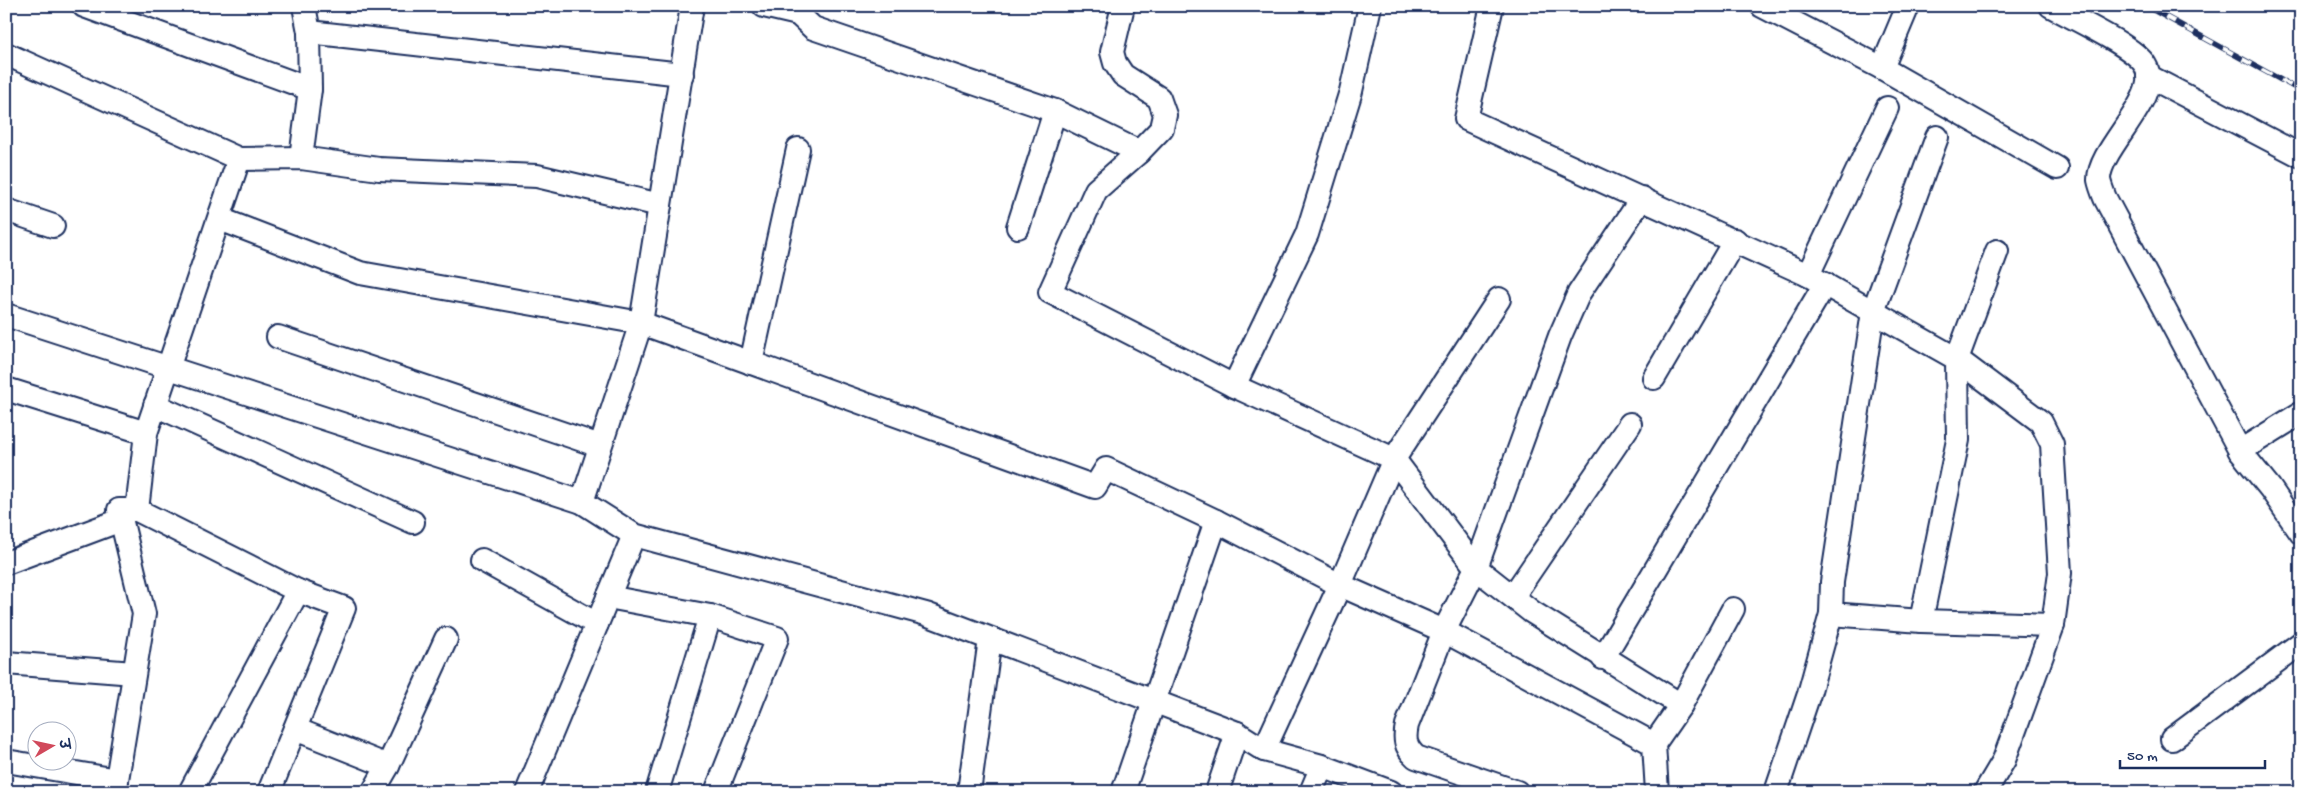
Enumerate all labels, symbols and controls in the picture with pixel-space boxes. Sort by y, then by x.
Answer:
north arrow [28,720,78,770]
text: उ [53,736,72,752]
scale bar [2120,738,2264,770]
text: 50 m [2127,748,2158,766]

